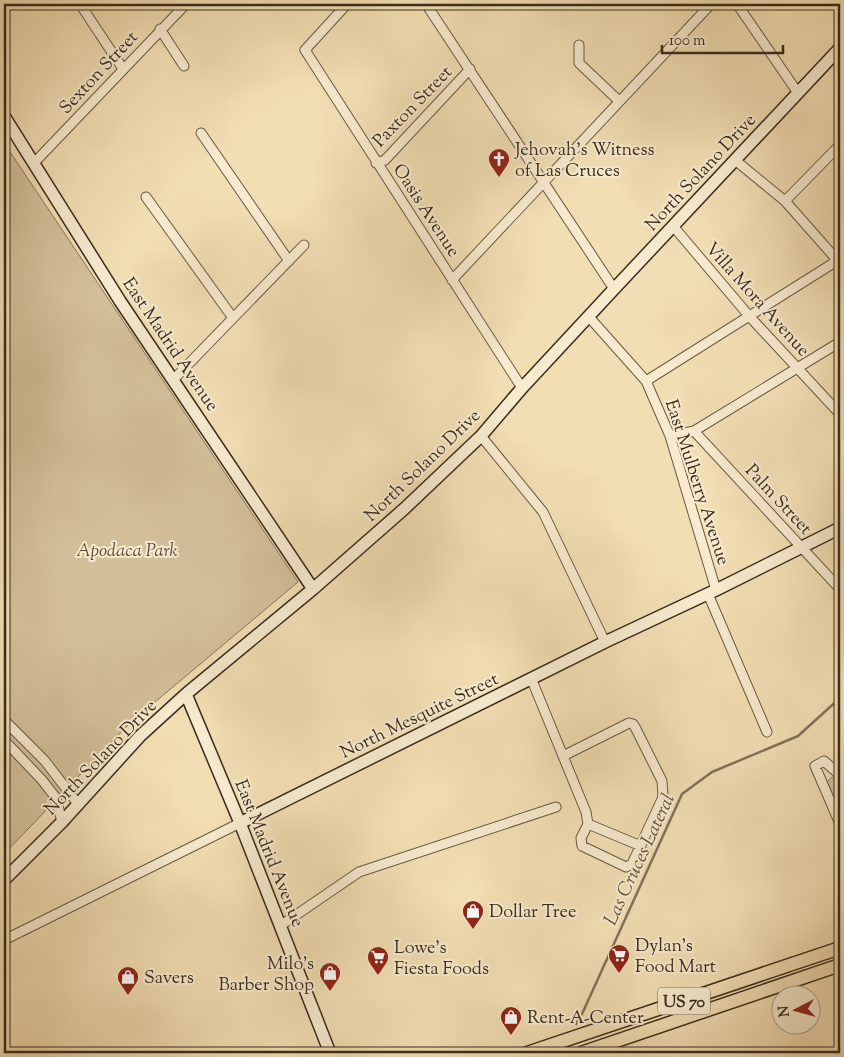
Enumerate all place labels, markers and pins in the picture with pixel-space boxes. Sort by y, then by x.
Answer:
place label: Jehovah's Witness of Las Cruces [514,138,655,185]
church icon: Jehovah's Witness of Las Cruces [487,147,511,178]
shop icon: Dollar Tree [461,899,485,930]
place label: Dollar Tree [489,900,576,926]
place label: Dylan's Food Mart [635,934,716,981]
place label: Lowe's Fiesta Foods [394,936,489,983]
supermarket icon: Dylan's Food Mart [607,943,631,974]
supermarket icon: Lowe's Fiesta Foods [366,945,390,976]
place label: Milo's Barber Shop [218,952,314,999]
shop icon: Milo's Barber Shop [318,961,342,992]
shop icon: Savers [116,965,140,996]
place label: Savers [144,966,194,992]
shop icon: Rent-A-Center [499,1005,523,1036]
place label: Rent-A-Center [527,1006,644,1032]

